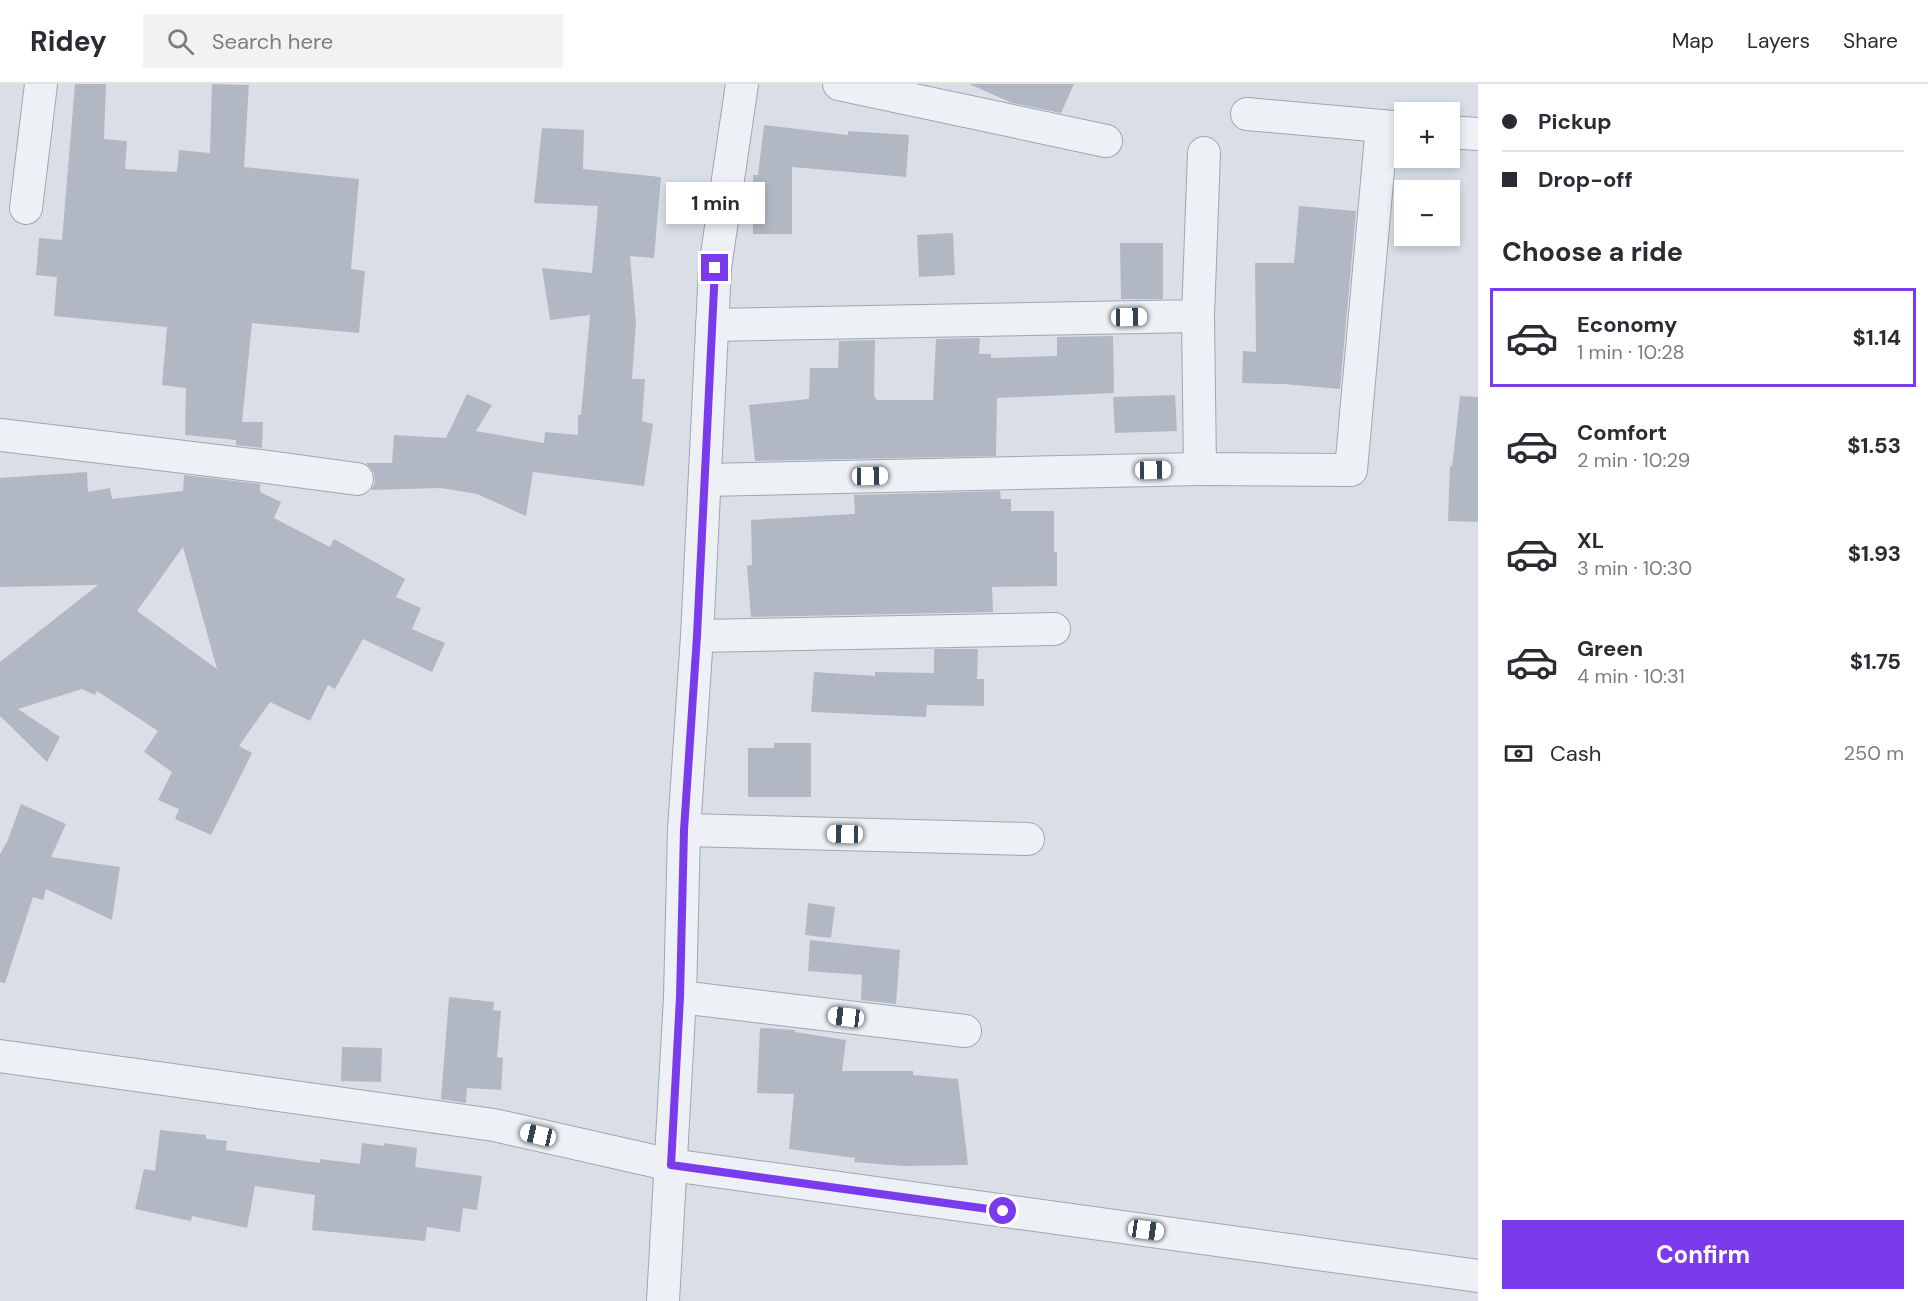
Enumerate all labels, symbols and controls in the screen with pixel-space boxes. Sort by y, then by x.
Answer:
search box [143,14,563,68]
text: Ridey [30,23,107,60]
icon: search [164,25,197,58]
text: Search here [212,27,333,56]
text: Map [1672,27,1714,55]
text: Layers [1747,27,1810,55]
text: Share [1843,27,1898,55]
map controls [1394,102,1460,246]
button: + [1394,102,1460,168]
text: Pickup [1538,107,1612,136]
text: Drop-off [1538,165,1633,194]
button: − [1394,180,1460,246]
callout: 1 min [666,181,764,223]
text: 1 min [691,190,740,216]
text: Choose a ride [1502,234,1683,269]
route end [701,254,728,281]
car [1111,308,1147,326]
text: Economy [1577,310,1677,339]
icon: car [1505,311,1559,365]
text: $1.14 [1853,323,1901,352]
text: 1 min · 10:28 [1577,339,1685,365]
text: Comfort [1577,418,1667,447]
icon: car [1505,419,1559,473]
text: $1.53 [1847,431,1901,460]
text: 2 min · 10:29 [1577,447,1690,473]
car [1135,461,1171,479]
car [852,467,888,485]
text: XL [1577,526,1604,555]
icon: car [1505,527,1559,581]
text: $1.93 [1848,539,1901,568]
text: 3 min · 10:30 [1577,555,1692,581]
text: Green [1577,634,1643,663]
icon: car [1505,635,1559,689]
text: $1.75 [1850,647,1901,676]
text: 4 min · 10:31 [1577,663,1685,689]
icon: cash [1502,737,1535,770]
text: Cash [1550,739,1601,768]
text: 250 m [1843,740,1904,766]
car [827,825,863,843]
car [827,1006,865,1028]
car [518,1122,558,1148]
route start [989,1197,1016,1224]
car [1127,1219,1165,1241]
button: Confirm [1502,1220,1904,1289]

